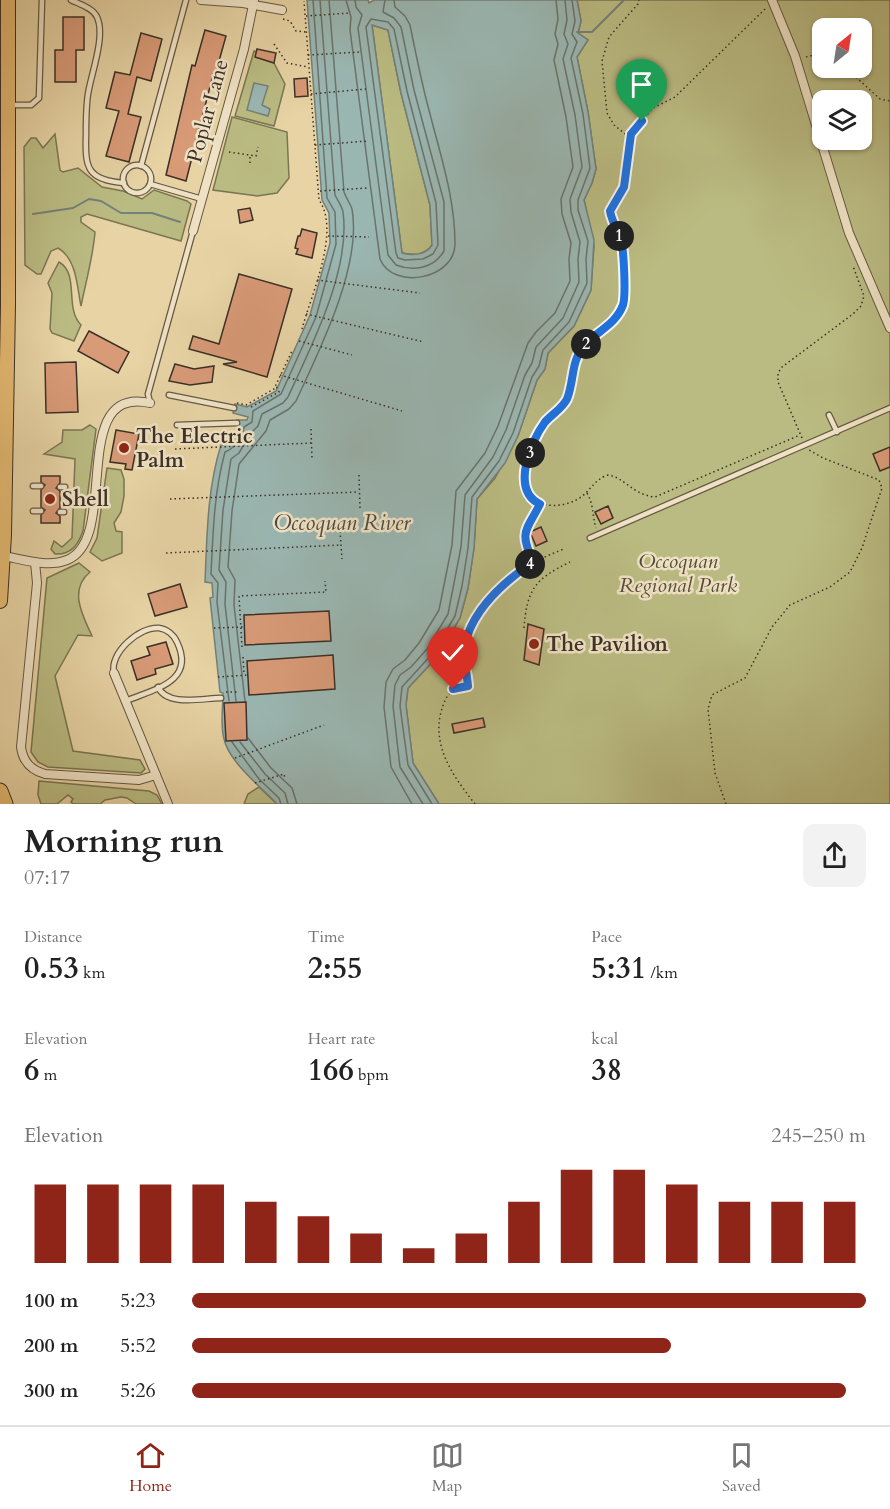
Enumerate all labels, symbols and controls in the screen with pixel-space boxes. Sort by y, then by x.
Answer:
north arrow [812,18,872,78]
map controls [812,18,872,150]
street label: Poplar Lane [180,56,236,166]
pin [616,59,667,121]
icon: arrive [625,68,658,101]
button: layers [812,90,872,150]
pin: 1 [604,221,634,251]
text: 1 [615,225,623,247]
pin: 2 [571,329,601,359]
text: 2 [582,333,590,355]
place label: The Electric Palm [136,422,253,475]
pin: 3 [515,438,545,468]
marker: The Electric Palm [117,441,131,455]
text: 3 [526,442,534,464]
place label: Shell [62,485,109,514]
marker: Shell [43,492,57,506]
water label: Occoquan River [274,508,411,538]
park label: Occoquan Regional Park [619,547,738,600]
pin: 4 [515,549,545,579]
text: 4 [526,553,534,575]
pin [427,627,478,689]
place label: The Pavilion [546,630,668,659]
icon: check [436,636,469,669]
marker: The Pavilion [527,637,541,651]
text: Morning run [24,819,224,864]
button: share [803,824,866,887]
text: 07:17 [24,864,70,891]
text: Distance [24,926,82,948]
text: Time [308,926,345,948]
text: Pace [591,926,622,948]
text: 0.53 [24,948,79,989]
text: 2:55 [308,948,362,989]
text: 5:31 [591,948,646,989]
text: km [79,962,105,984]
text: /km [646,962,678,984]
text: Elevation [24,1028,88,1050]
text: Heart rate [308,1028,375,1050]
text: kcal [591,1028,618,1050]
text: 6 [24,1050,39,1091]
text: 166 [308,1050,354,1091]
text: 38 [591,1050,622,1091]
text: m [39,1064,57,1086]
text: bpm [354,1064,389,1086]
text: Elevation [24,1122,103,1149]
text: 245–250 m [771,1122,866,1149]
text: 100 m [24,1287,79,1314]
text: 5:23 [120,1287,156,1314]
text: 200 m [24,1332,79,1359]
text: 5:52 [120,1332,156,1359]
text: 300 m [24,1377,79,1404]
text: 5:26 [120,1377,156,1404]
tab: Home [129,1439,172,1497]
tab: Map [431,1439,464,1497]
tab: Saved [722,1439,761,1497]

